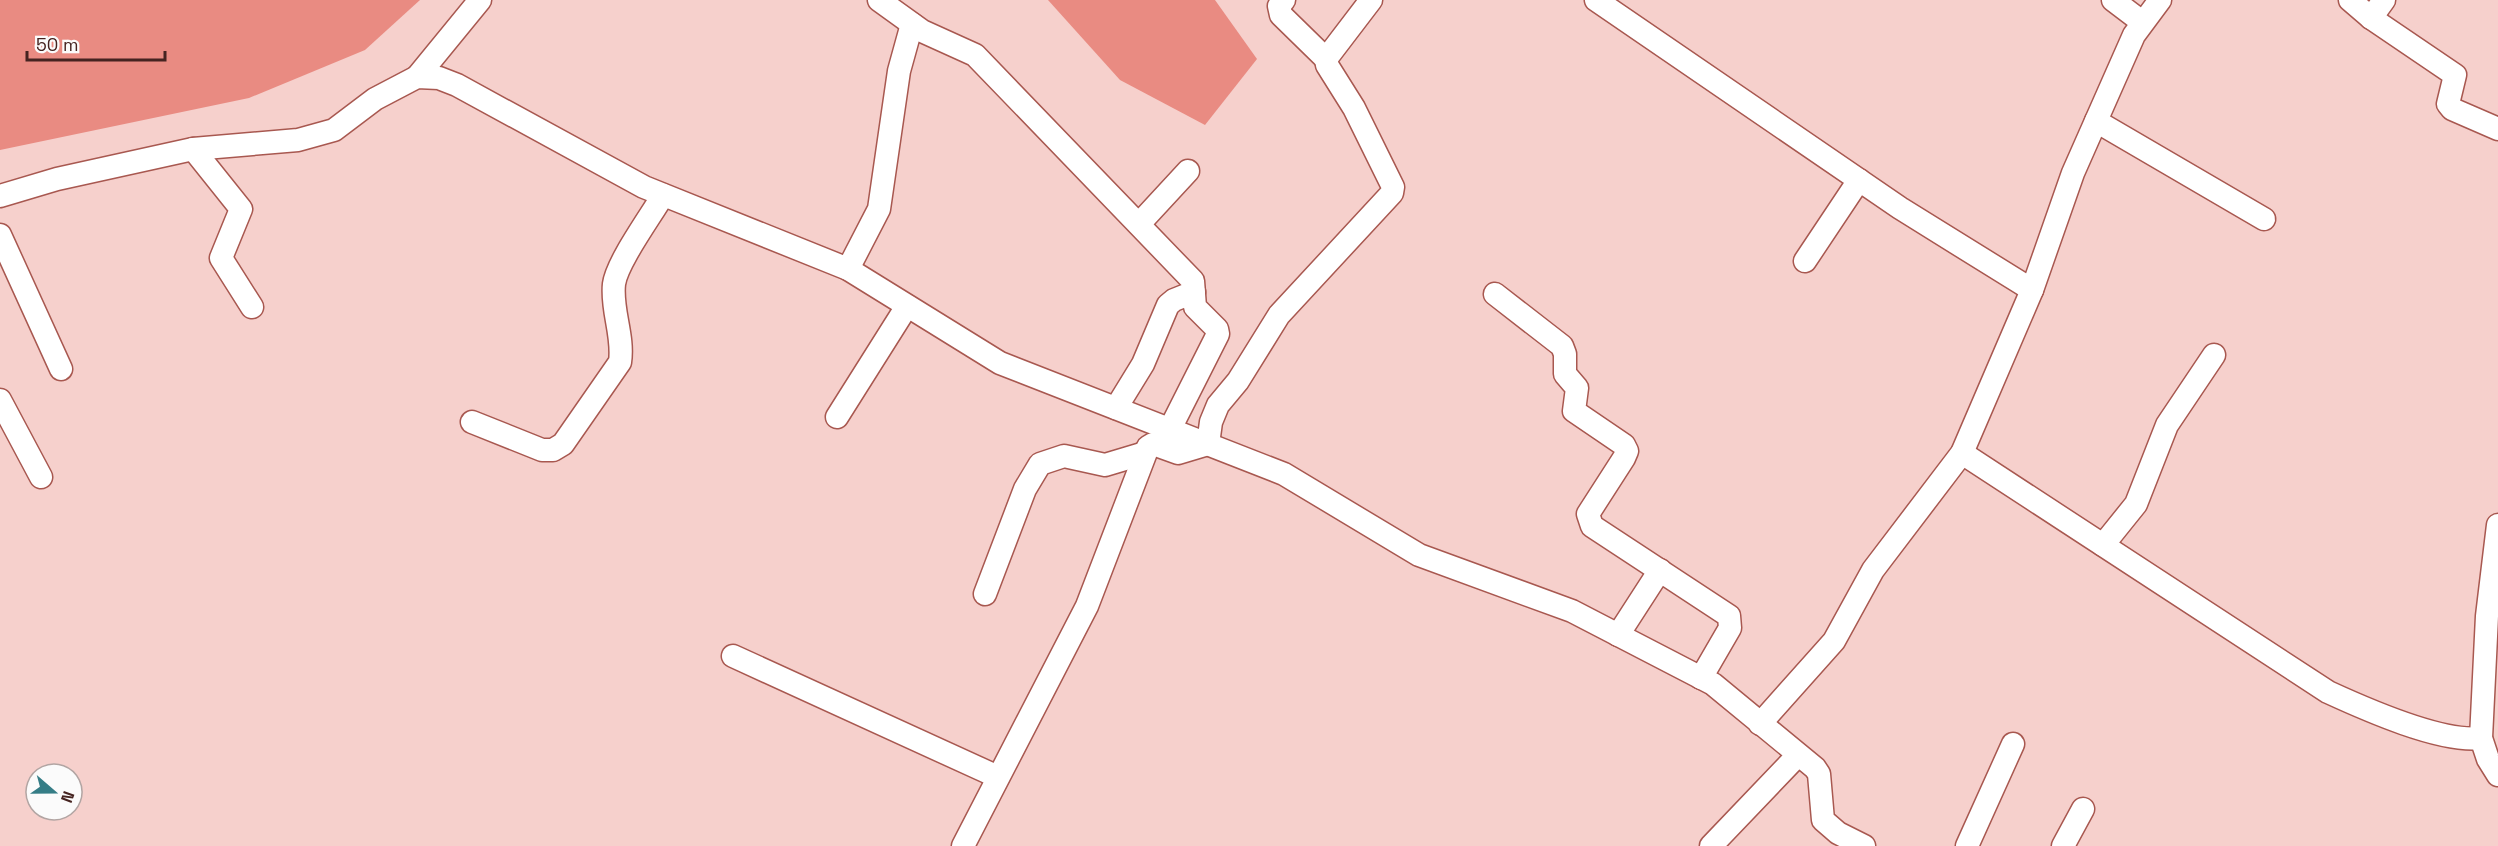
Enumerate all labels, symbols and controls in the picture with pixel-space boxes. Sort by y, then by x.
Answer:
scale bar [27,24,165,62]
text: 50 m [36,33,78,56]
north arrow [24,762,84,822]
text: N [56,788,79,806]

